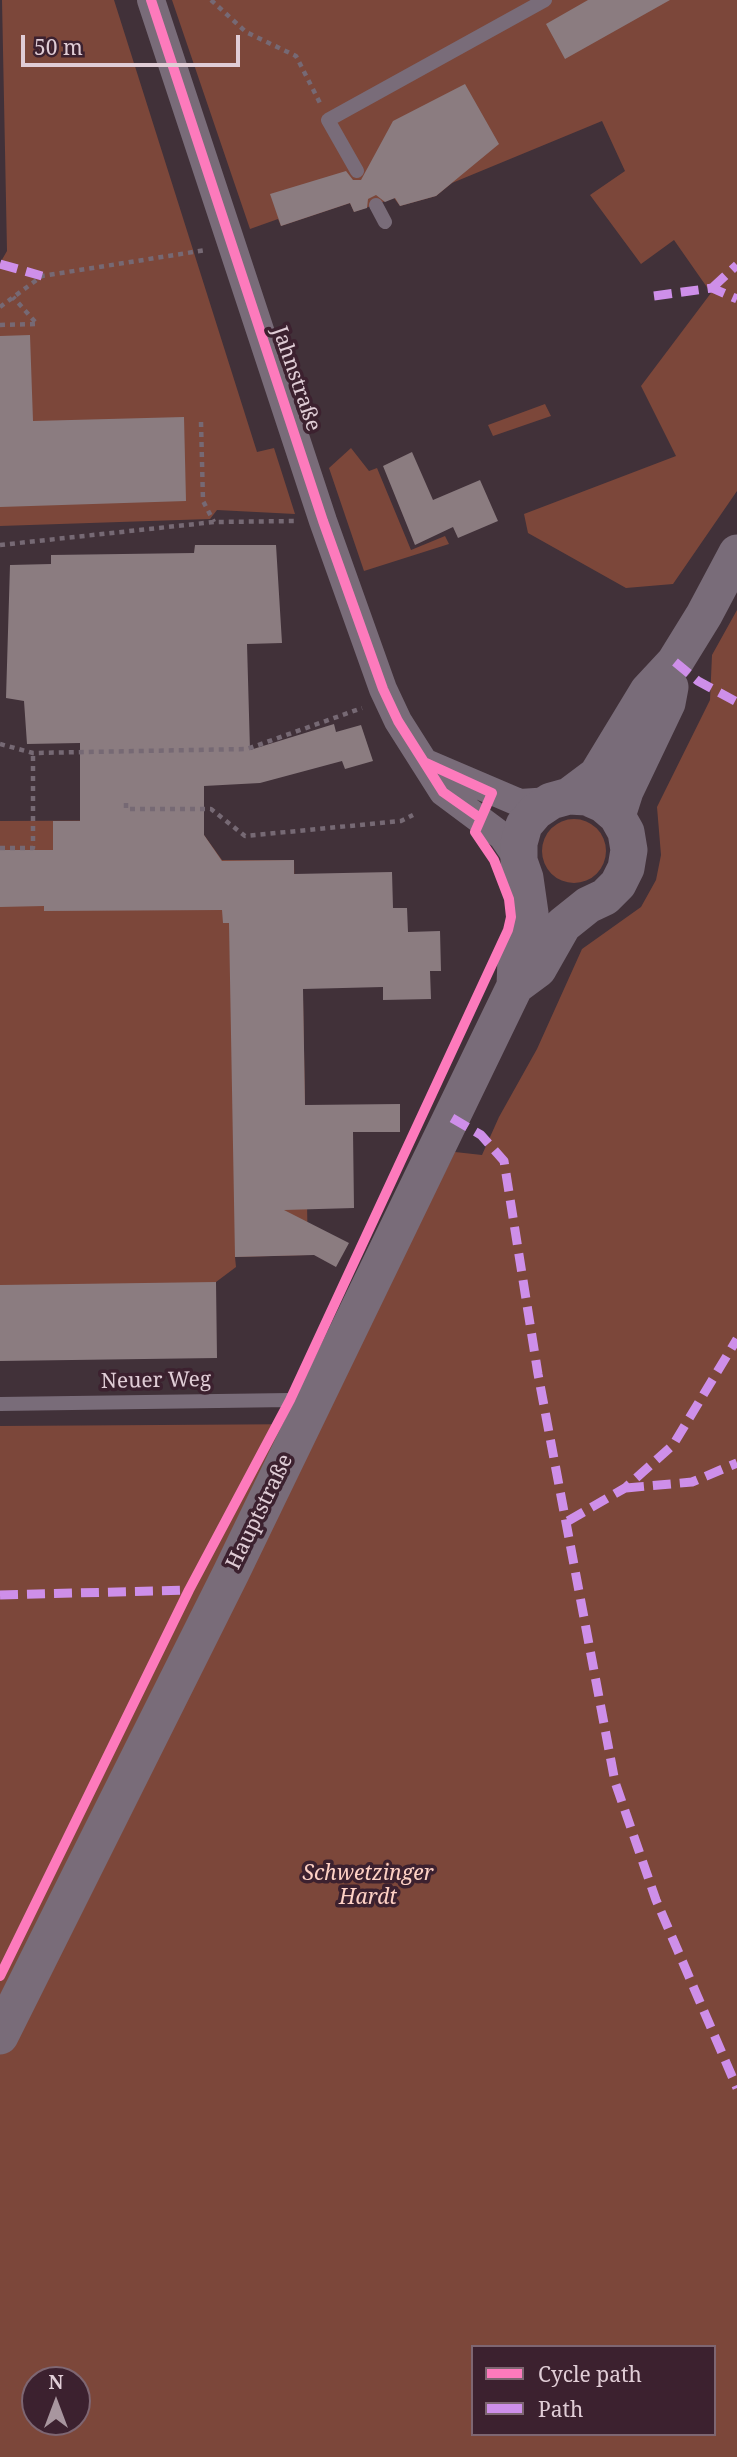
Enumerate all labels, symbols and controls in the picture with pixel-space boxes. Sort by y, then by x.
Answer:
scale bar [24,21,243,65]
text: 50 m [34,33,83,61]
street label: Jahnstraße [266,323,326,435]
street label: Neuer Weg [101,1367,211,1395]
street label: Hauptstraße [221,1450,299,1574]
park label: Schwetzinger Hardt [302,1861,434,1911]
legend [471,2345,716,2436]
text: Cycle path [538,2360,642,2388]
north arrow [21,2366,91,2436]
text: N [49,2369,63,2395]
text: Path [538,2395,583,2423]

